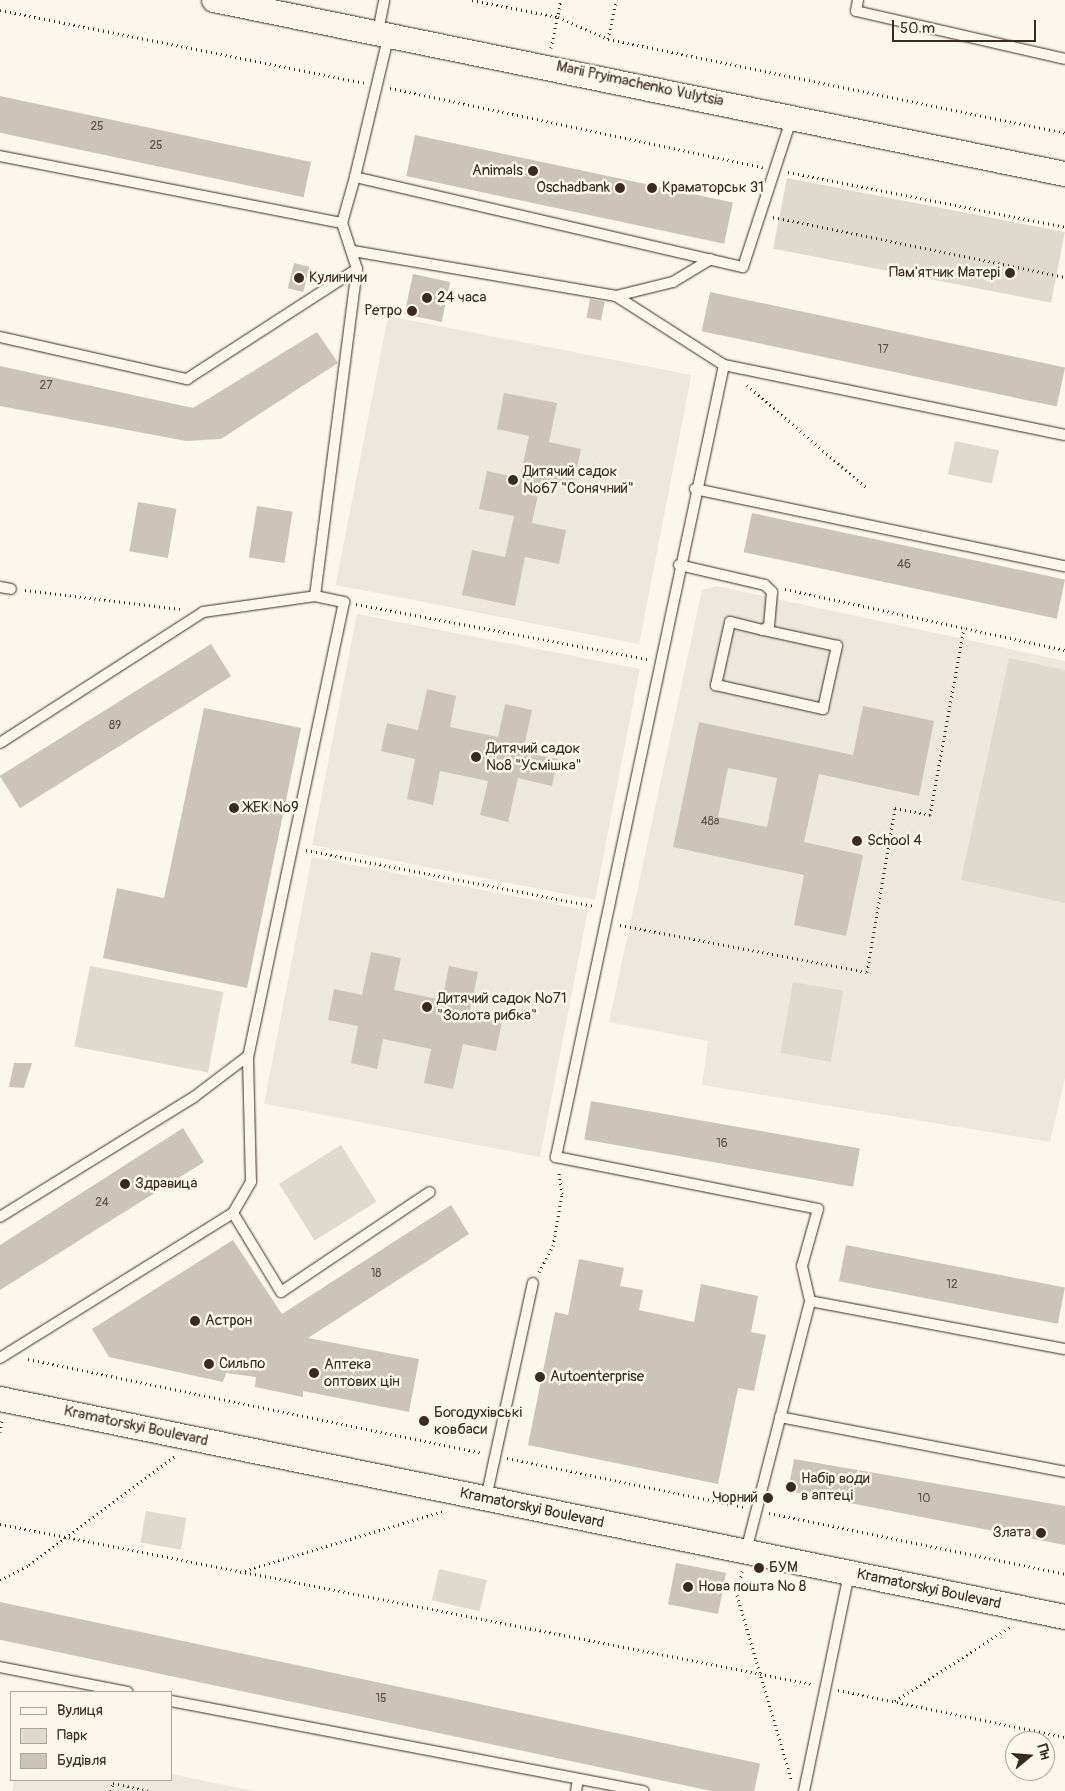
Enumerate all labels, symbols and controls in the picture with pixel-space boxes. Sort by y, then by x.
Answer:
scale bar [895,10,1039,42]
text: 50 m [900,19,935,38]
street label: Marii Pryimachenko Vulytsia [555,57,725,111]
house number: 25 [90,120,104,134]
house number: 25 [149,139,163,153]
place label: Animals [472,162,523,180]
marker: Animals [527,165,539,177]
place label: Oschadbank [536,179,610,197]
place label: Краматорськ 31 [662,179,764,197]
marker: Oschadbank [614,182,626,194]
marker: Краматорськ 31 [646,182,658,194]
place label: Пам'ятник Матері [889,264,1000,282]
marker: Пам'ятник Матері [1004,267,1016,279]
place label: Кулиничи [309,269,367,287]
marker: Кулиничи [293,272,305,284]
place label: 24 часа [437,289,486,307]
marker: 24 часа [421,292,433,304]
place label: Ретро [365,302,402,320]
marker: Ретро [406,305,418,317]
house number: 17 [877,343,889,357]
house number: 27 [39,379,53,393]
place label: Дитячий садок №67 "Сонячний" [523,462,634,497]
marker: Дитячий садок №67 "Сонячний" [507,474,519,486]
house number: 46 [897,558,911,572]
house number: 89 [109,719,121,733]
place label: Дитячий садок №8 "Усмішка" [486,739,582,774]
marker: Дитячий садок №8 "Усмішка" [470,751,482,763]
place label: ЖЕК №9 [244,799,299,817]
marker: ЖЕК №9 [228,802,240,814]
house number: 48а [701,815,719,829]
place label: School 4 [867,832,922,850]
marker: School 4 [851,835,863,847]
place label: Дитячий садок №71 "Золота рибка" [437,989,567,1024]
marker: Дитячий садок №71 "Золота рибка" [421,1001,433,1013]
house number: 16 [716,1137,728,1151]
place label: Здравица [135,1175,197,1193]
marker: Здравица [119,1178,131,1190]
house number: 24 [95,1196,109,1210]
house number: 18 [371,1267,381,1281]
house number: 12 [946,1278,958,1292]
place label: Астрон [205,1312,252,1330]
marker: Астрон [189,1315,201,1327]
place label: Сильпо [219,1355,265,1373]
place label: Аптека оптових цін [324,1355,400,1390]
marker: Сильпо [203,1358,215,1370]
marker: Аптека оптових цін [308,1367,320,1379]
place label: Autoenterprise [550,1368,644,1386]
marker: Autoenterprise [534,1371,546,1383]
street label: Kramatorskyi Boulevard [62,1402,210,1450]
place label: Богодухівські ковбаси [434,1403,522,1438]
marker: Богодухівські ковбаси [418,1415,430,1427]
place label: Набір води в аптеці [801,1469,870,1504]
marker: Набір води в аптеці [785,1481,797,1493]
street label: Kramatorskyi Boulevard [458,1484,606,1532]
place label: Чорний [713,1489,758,1507]
marker: Чорний [762,1492,774,1504]
house number: 10 [918,1492,930,1506]
place label: Злата [993,1524,1031,1542]
marker: Злата [1035,1527,1047,1539]
place label: БУМ [769,1559,798,1577]
marker: БУМ [753,1562,765,1574]
street label: Kramatorskyi Boulevard [855,1565,1003,1613]
place label: Нова пошта № 8 [698,1578,806,1596]
marker: Нова пошта № 8 [682,1581,694,1593]
legend [10,1691,172,1781]
house number: 15 [375,1692,387,1706]
text: Вулиця [57,1701,103,1720]
text: Парк [57,1726,88,1745]
north arrow [1005,1731,1055,1781]
text: Пн [1033,1742,1054,1762]
text: Будівля [57,1751,106,1770]

